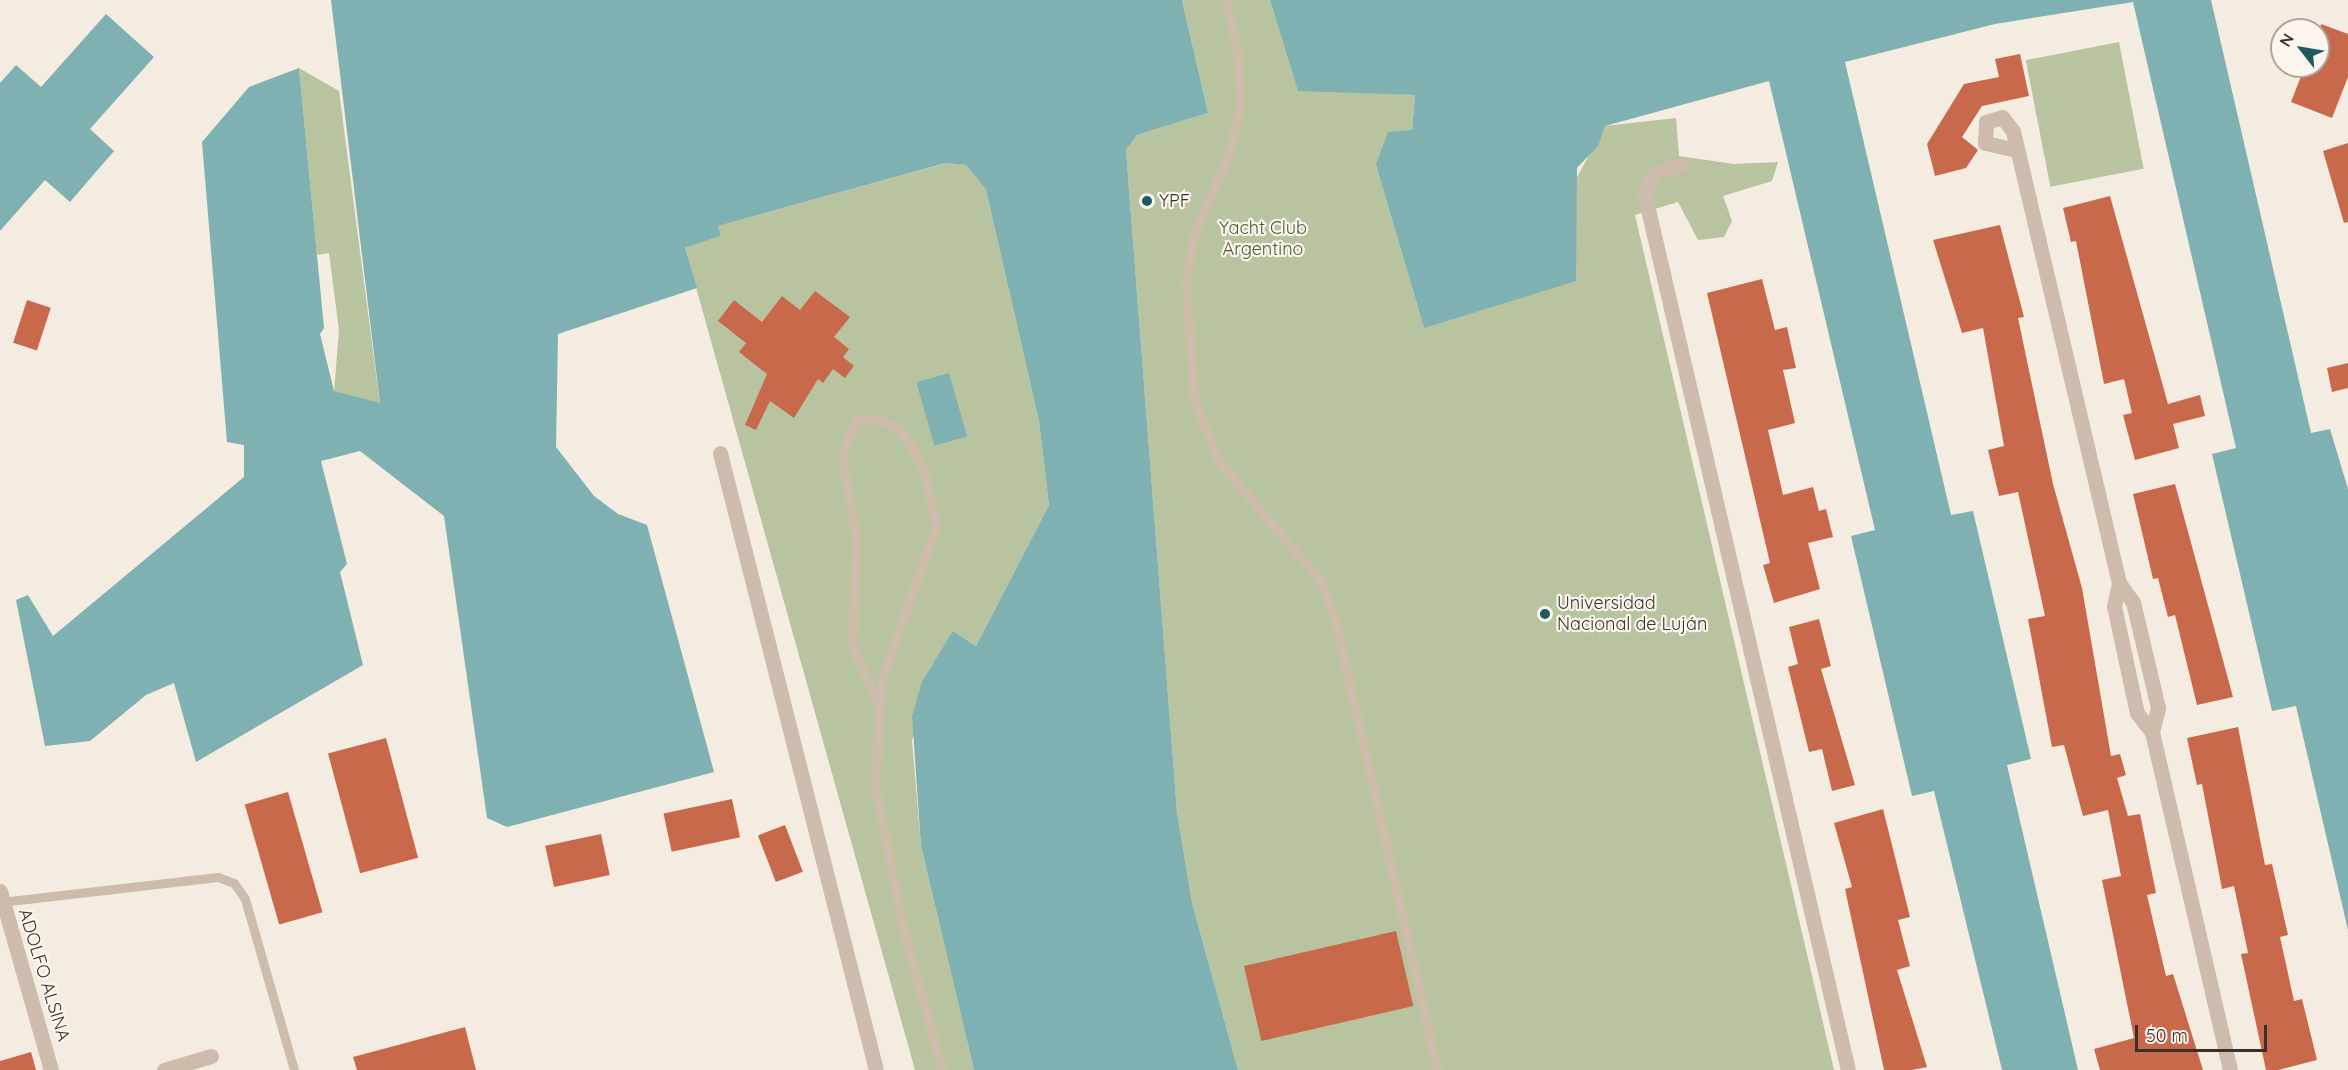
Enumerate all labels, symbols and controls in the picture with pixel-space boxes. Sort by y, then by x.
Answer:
north arrow [2270,18,2330,78]
text: N [2275,30,2298,50]
place label: YPF [1159,190,1190,212]
marker: YPF [1140,194,1154,208]
park label: Yacht Club Argentino [1219,218,1307,260]
place label: Universidad Nacional de Luján [1557,593,1707,636]
marker: Universidad Nacional de Luján [1538,607,1552,621]
street label: ADOLFO ALSINA [14,906,74,1044]
scale bar [2138,1013,2270,1051]
text: 50 m [2146,1024,2188,1047]

